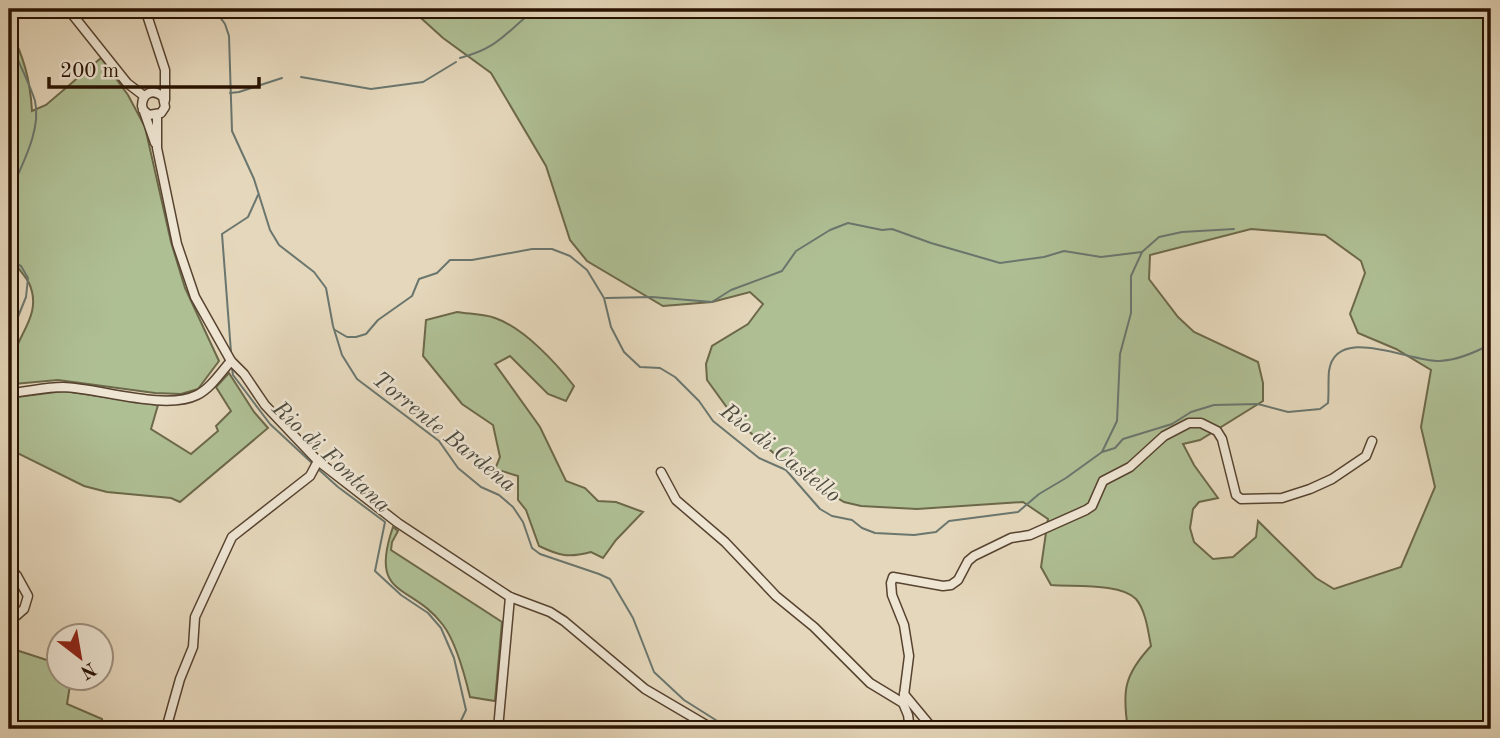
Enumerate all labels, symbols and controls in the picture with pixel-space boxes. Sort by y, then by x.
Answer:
scale bar [49,46,259,90]
text: 200 m [60,61,119,82]
water label: Torrente Bardena [368,367,520,497]
water label: Rio di Fontana [267,396,394,517]
water label: Rio di Castello [715,399,845,507]
north arrow [46,622,116,692]
text: N [76,658,99,682]

